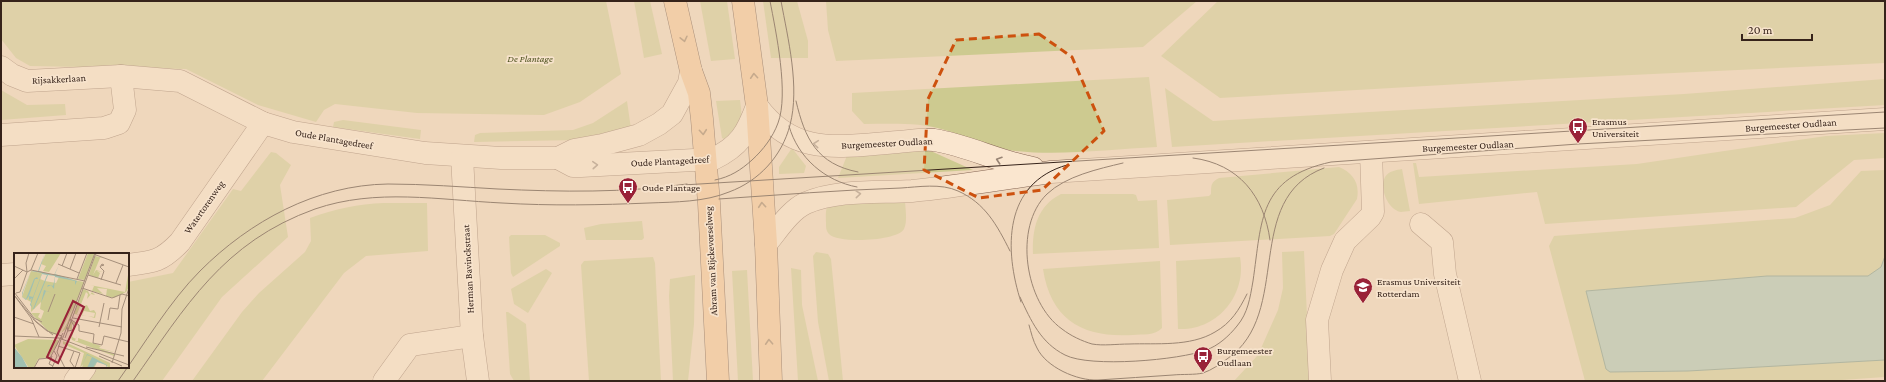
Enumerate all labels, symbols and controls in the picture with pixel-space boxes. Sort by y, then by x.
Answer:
scale bar [1742,16,1812,42]
text: 20 m [1748,23,1773,37]
one-way arrow [679,36,687,42]
park label: De Plantage [507,53,553,64]
street label: Rijsakkerlaan [32,72,87,87]
one-way arrow [749,73,758,79]
bus stop icon: Erasmus Universiteit [1567,116,1589,144]
place label: Erasmus Universiteit [1592,116,1640,139]
street label: Burgemeester Oudlaan [1745,116,1838,134]
street label: Oude Plantagedreef [294,127,375,151]
one-way arrow [699,129,708,135]
street label: Burgemeester Oudlaan [841,135,934,151]
street label: Burgemeester Oudlaan [1422,138,1515,154]
one-way arrow [813,140,819,149]
street label: Oude Plantagedreef [630,153,711,169]
one-way arrow [996,157,1003,165]
one-way arrow [592,161,598,170]
bus stop icon: Oude Plantage [617,176,639,204]
street label: Watertorenweg [182,178,226,236]
place label: Oude Plantage [642,182,701,193]
one-way arrow [855,190,861,199]
one-way arrow [758,202,767,208]
street label: Abram van Rijckevorselweg [703,206,720,316]
street label: Herman Bavinckstraat [460,224,476,314]
inset map [14,253,129,368]
school or university icon: Erasmus Universiteit Rotterdam [1352,276,1374,304]
place label: Erasmus Universiteit Rotterdam [1377,276,1461,299]
one-way arrow [765,339,774,345]
bus stop icon: Burgemeester Oudlaan [1192,345,1214,373]
place label: Burgemeester Oudlaan [1217,345,1273,368]

